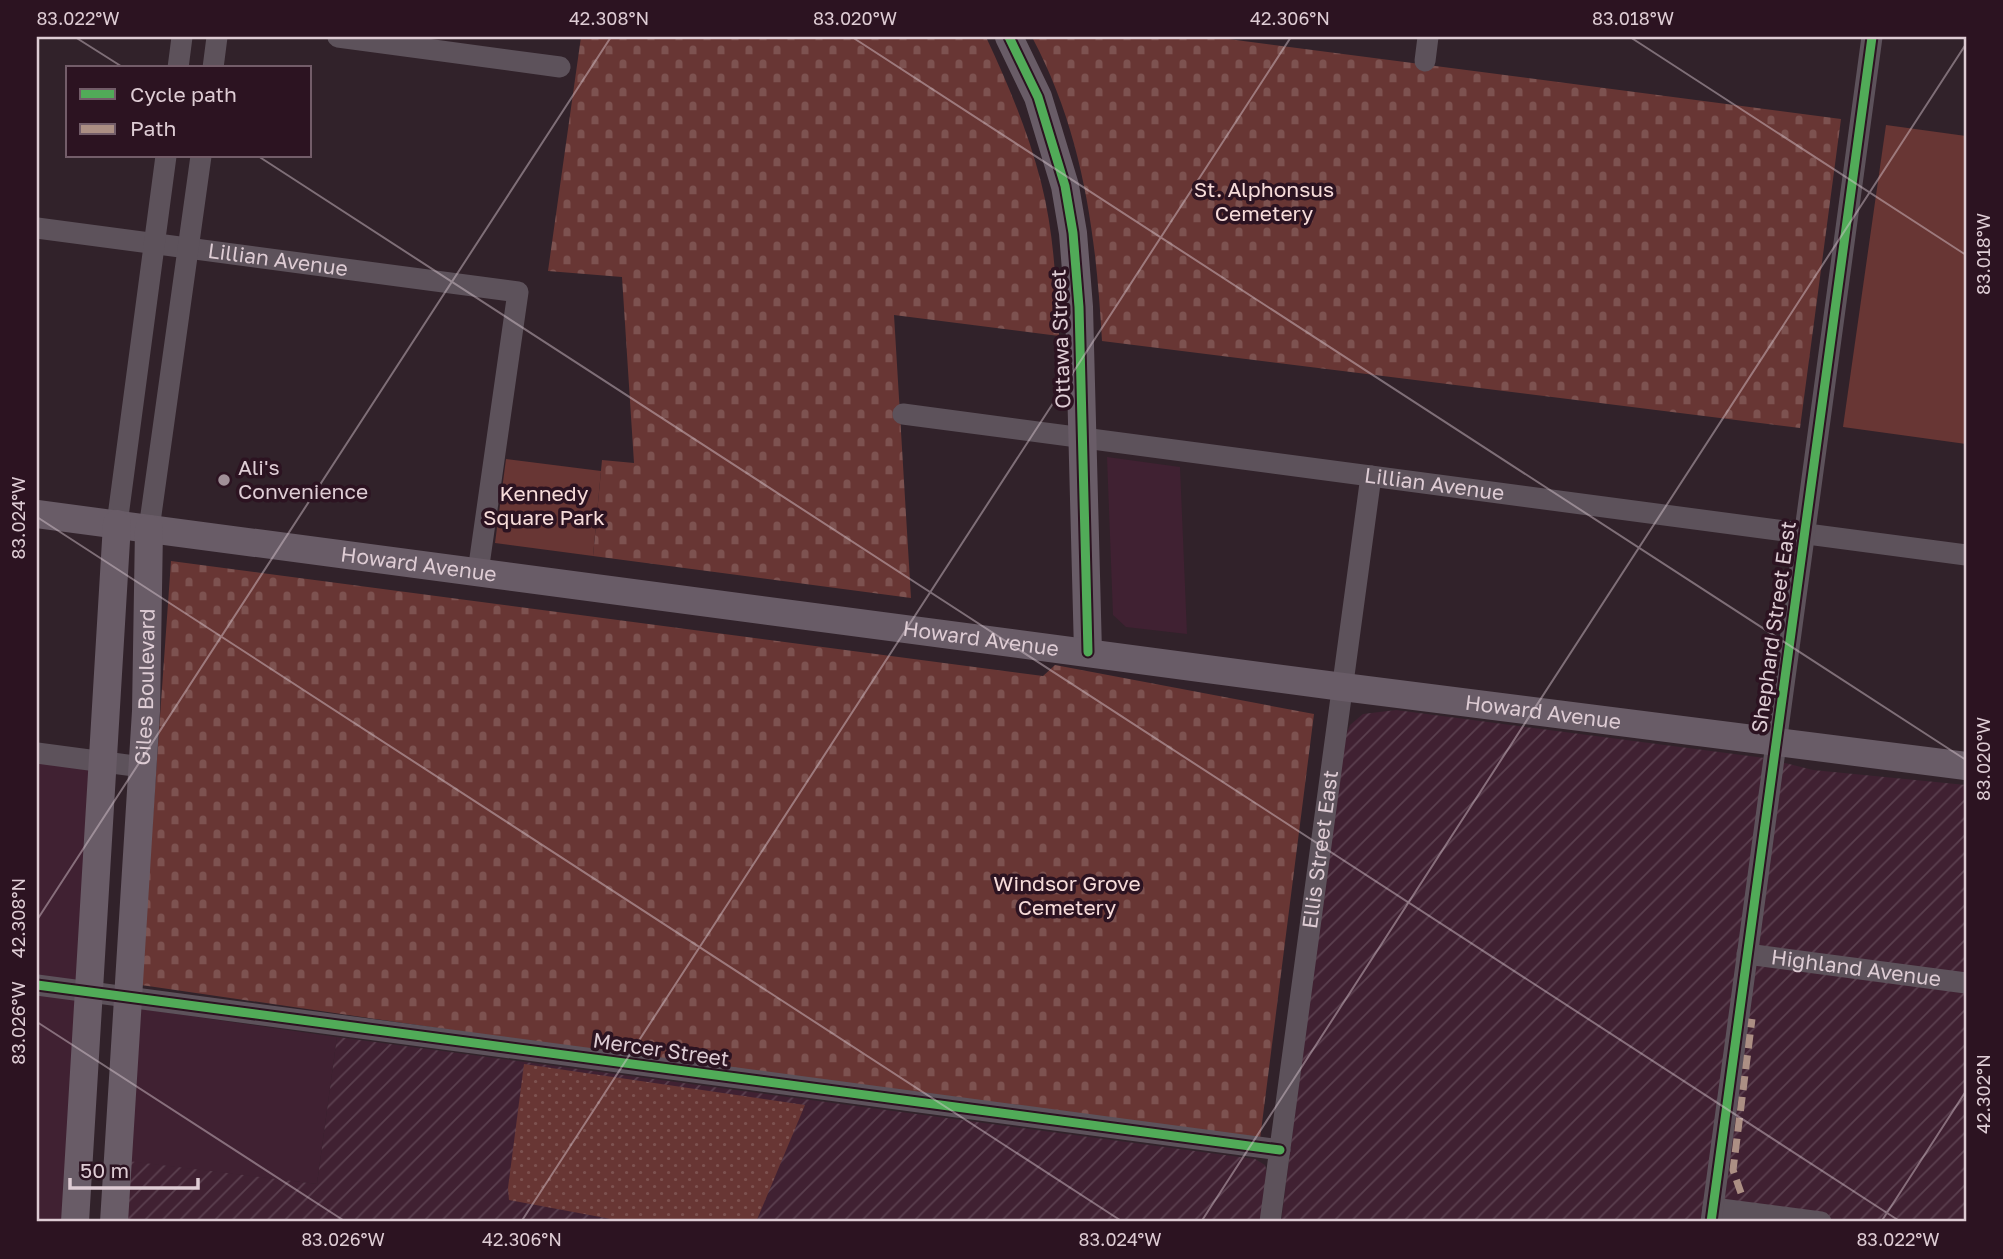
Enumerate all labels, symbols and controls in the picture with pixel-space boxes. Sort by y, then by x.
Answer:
text: 83.022°W [36,7,120,29]
text: 42.308°N [569,7,649,29]
text: 83.020°W [813,7,897,29]
text: 42.306°N [1250,7,1330,29]
text: 83.018°W [1592,7,1674,29]
legend [66,66,312,158]
text: Cycle path [130,81,237,107]
text: Path [130,115,177,141]
park label: St. Alphonsus Cemetery [1194,176,1334,226]
text: 83.018°W [1972,213,1994,295]
street label: Lillian Avenue [206,237,350,281]
street label: Ottawa Street [1045,269,1075,409]
place label: Ali's Convenience [238,454,368,504]
street label: Lillian Avenue [1363,461,1506,506]
marker: Ali's Convenience [216,472,232,488]
text: 83.024°W [7,477,29,559]
park label: Kennedy Square Park [483,480,605,530]
street label: Shephard Street East [1745,519,1801,735]
street label: Howard Avenue [339,540,498,587]
street label: Giles Boulevard [129,608,160,766]
street label: Howard Avenue [901,615,1060,661]
street label: Howard Avenue [1464,689,1623,734]
text: 83.020°W [1972,717,1994,801]
street label: Ellis Street East [1296,768,1343,930]
park label: Windsor Grove Cemetery [993,870,1141,920]
text: 42.308°N [7,878,29,958]
street label: Highland Avenue [1770,943,1943,992]
text: 83.026°W [7,981,29,1065]
street label: Mercer Street [591,1027,731,1071]
text: 42.302°N [1972,1054,1994,1134]
scale bar [70,1147,198,1191]
text: 50 m [80,1157,129,1183]
text: 83.026°W [301,1228,385,1250]
text: 42.306°N [482,1228,562,1250]
text: 83.024°W [1079,1228,1161,1250]
text: 83.022°W [1856,1228,1940,1250]

